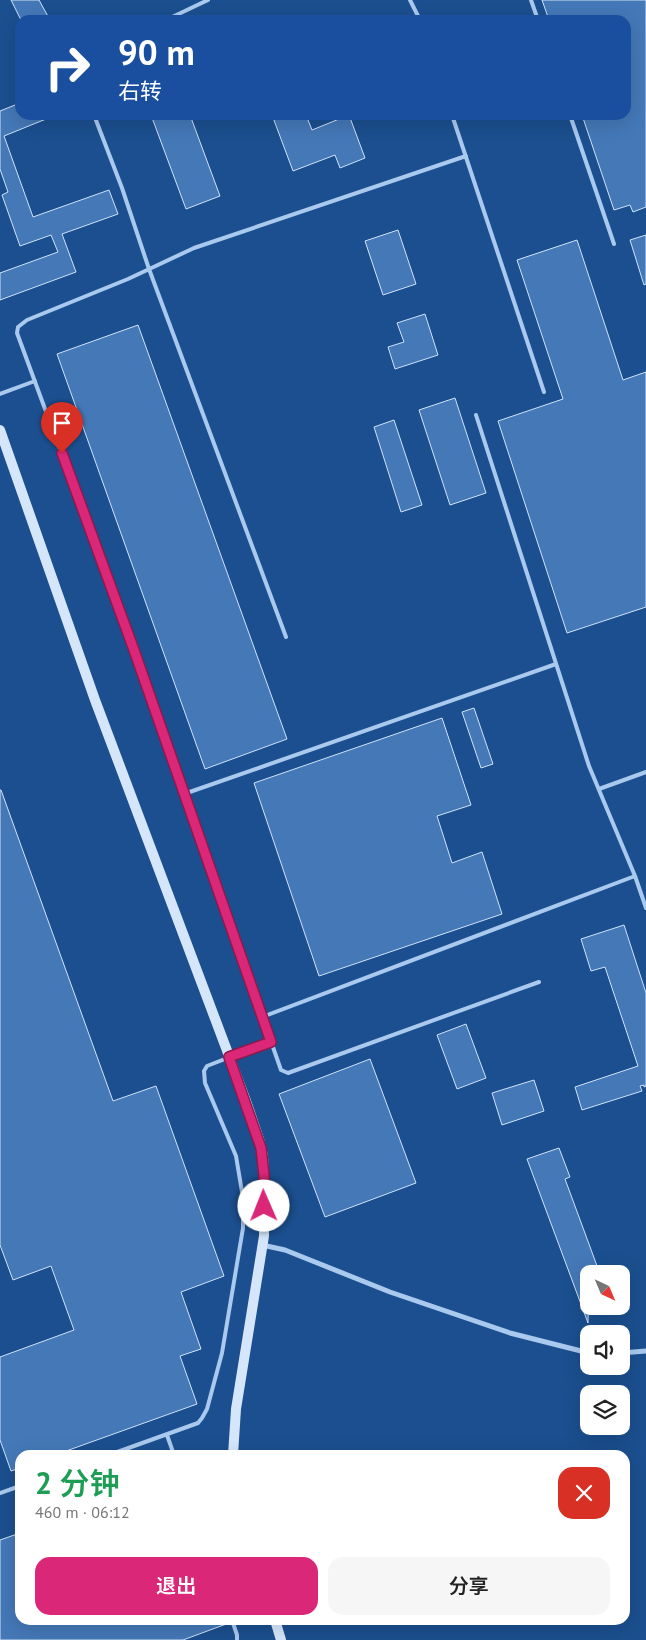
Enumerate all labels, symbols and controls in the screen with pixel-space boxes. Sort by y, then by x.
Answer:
text: 90 m [118,29,195,75]
icon: right [35,35,100,100]
text: 右转 [118,77,162,105]
pin [41,402,83,453]
icon: arrive [48,409,76,437]
position arrow [237,1179,289,1231]
north arrow [580,1265,630,1315]
map controls [580,1265,630,1435]
button: sound [580,1325,630,1375]
button: layers [580,1385,630,1435]
text: 2 分钟 [35,1463,120,1502]
button: close [558,1467,610,1519]
text: 460 m · 06:12 [35,1502,130,1522]
button: 退出 [35,1557,318,1615]
button: 分享 [328,1557,610,1615]

